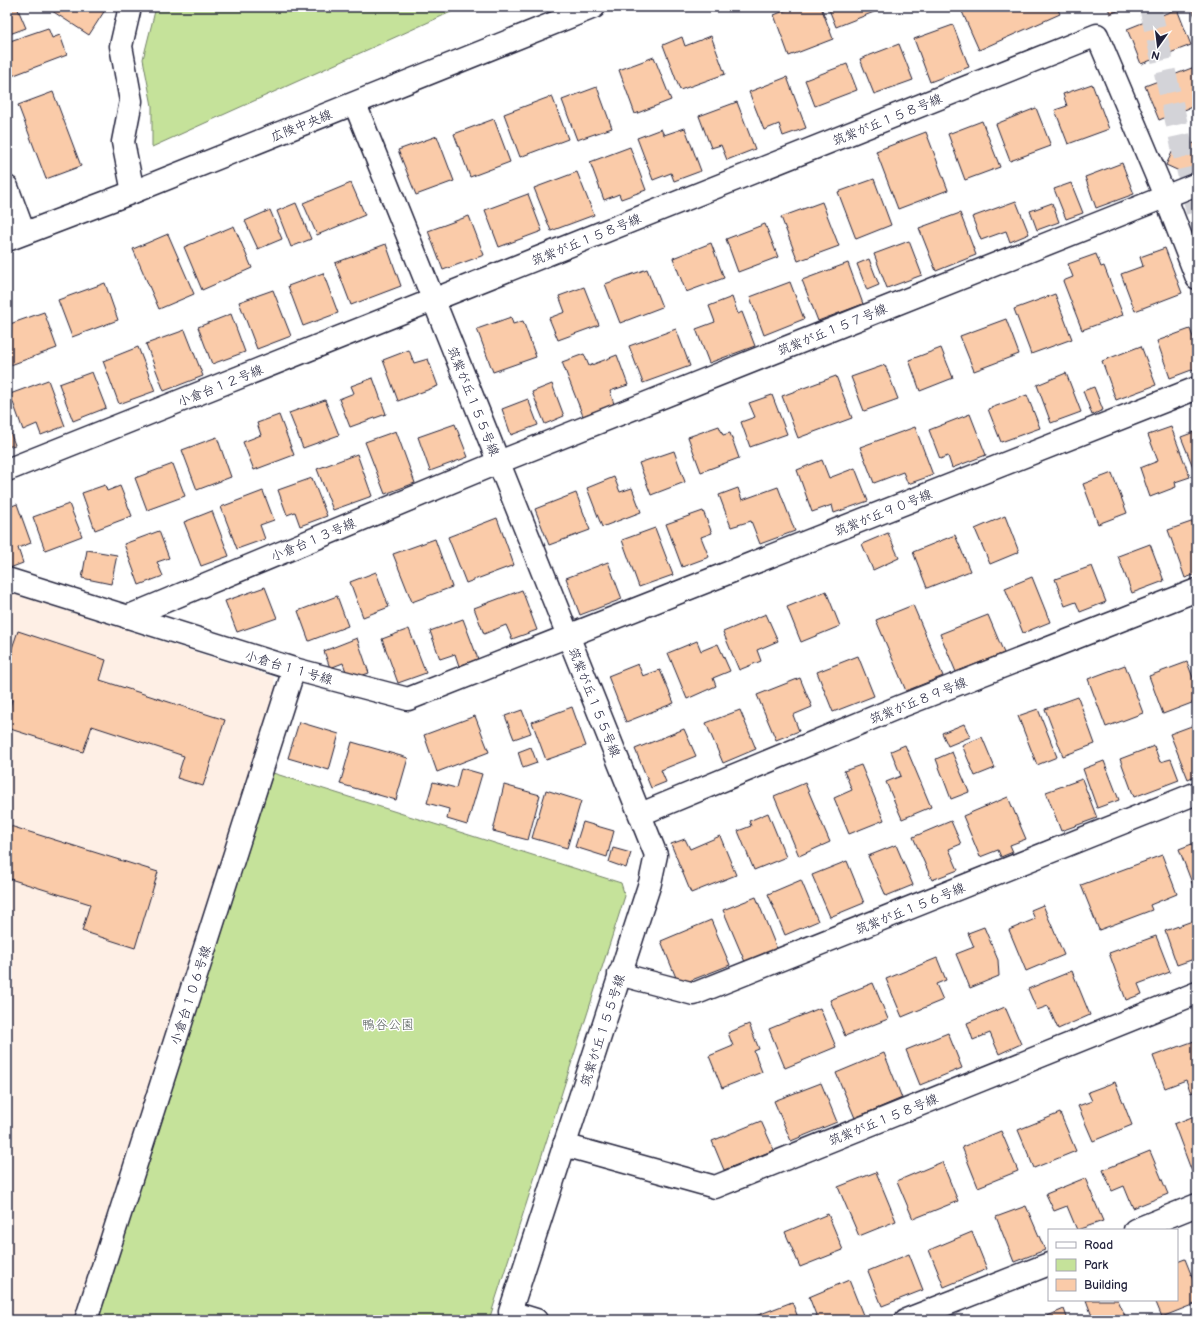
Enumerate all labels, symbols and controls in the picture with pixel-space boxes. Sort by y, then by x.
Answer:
north arrow [1138,26,1178,66]
text: N [1150,48,1161,63]
street label: 筑紫が丘１５８号線 [830,90,946,149]
street label: 広陵中央線 [268,106,335,146]
street label: 筑紫が丘１５８号線 [529,210,645,269]
street label: 筑紫が丘１５７号線 [775,300,891,359]
street label: 筑紫が丘１５５号線 [444,344,503,460]
street label: 小倉台１２号線 [175,361,266,410]
street label: 筑紫が丘９０号線 [832,486,936,540]
street label: 小倉台１３号線 [268,514,359,565]
street label: 筑紫が丘１５５号線 [565,645,624,761]
street label: 小倉台１１号線 [243,648,336,688]
street label: 筑紫が丘８９号線 [867,674,971,728]
street label: 筑紫が丘１５６号線 [853,879,969,938]
street label: 小倉台１０６号線 [167,942,215,1047]
street label: 筑紫が丘１５５号線 [577,971,629,1088]
park label: 鴨谷公園 [362,1017,414,1033]
street label: 筑紫が丘１５８号線 [826,1090,942,1149]
legend [1048,1229,1178,1301]
text: Road [1084,1238,1113,1253]
text: Park [1084,1258,1108,1273]
text: Building [1084,1278,1128,1293]

